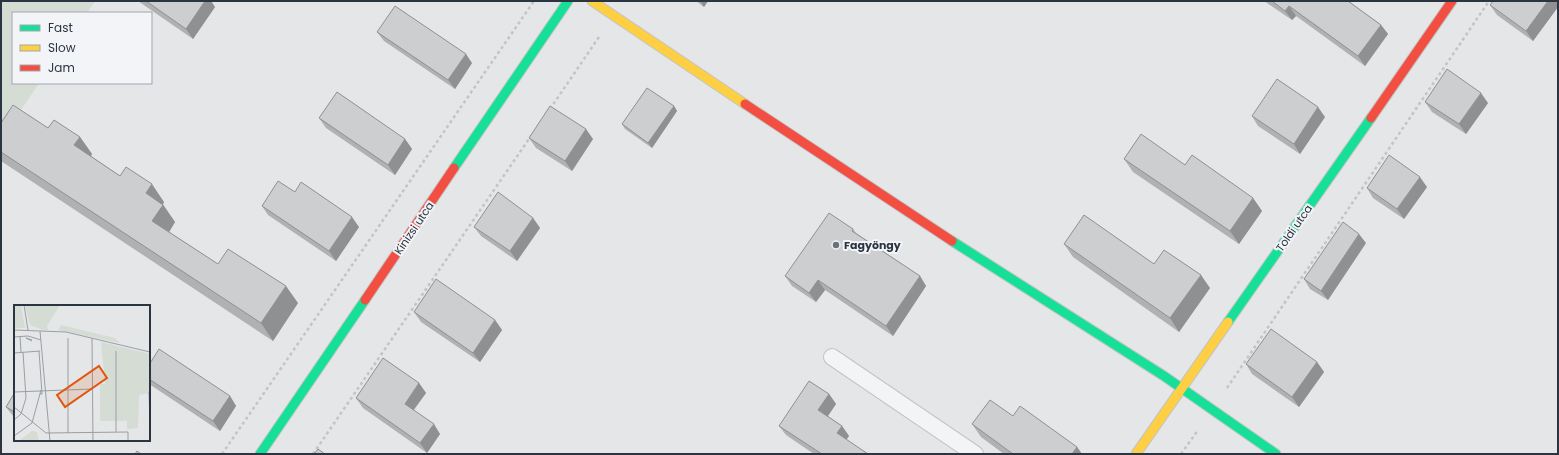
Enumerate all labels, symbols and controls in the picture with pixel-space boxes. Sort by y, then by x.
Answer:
legend [12,12,152,84]
text: Fast [48,19,73,36]
text: Slow [48,39,76,56]
text: Jam [48,59,75,76]
street label: Kinizsi utca [390,198,438,258]
street label: Toldi utca [1272,201,1316,255]
place label: Fagyöngy [844,237,901,253]
marker: Fagyöngy [831,240,841,250]
inset map [14,305,150,441]

